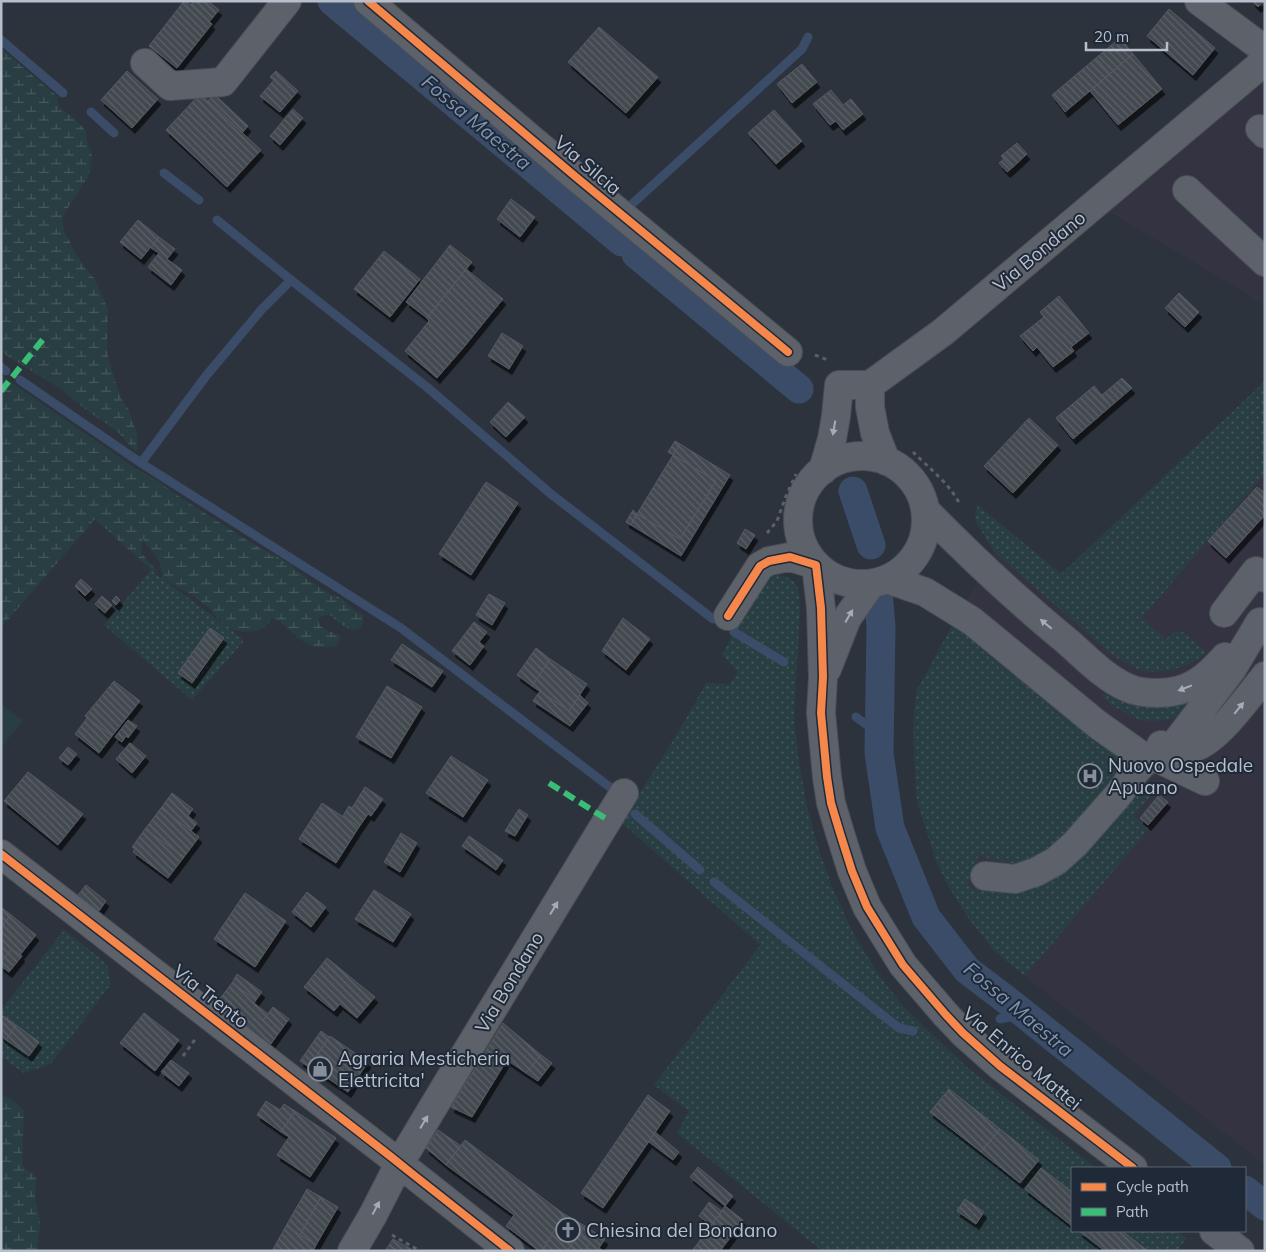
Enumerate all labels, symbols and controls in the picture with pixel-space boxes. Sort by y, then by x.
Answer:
scale bar [1086,20,1167,52]
text: 20 m [1094,27,1129,46]
water label: Fossa Maestra [417,69,537,175]
street label: Via Silcia [550,130,626,200]
street label: Via Bondano [988,205,1090,297]
one-way arrow [830,421,838,436]
one-way arrow [845,610,854,623]
one-way arrow [1040,619,1053,630]
one-way arrow [1177,684,1192,692]
one-way arrow [1233,702,1244,715]
place label: Nuovo Ospedale Apuano [1108,753,1253,799]
hospital icon: Nuovo Ospedale Apuano [1077,763,1103,789]
one-way arrow [550,902,559,915]
street label: Via Bondano [469,927,549,1037]
water label: Fossa Maestra [959,956,1079,1062]
street label: Via Trento [168,959,254,1033]
street label: Via Enrico Mattei [957,1001,1087,1115]
place label: Agraria Mesticheria Elettricita' [338,1046,510,1092]
shop icon: Agraria Mesticheria Elettricita' [307,1056,333,1082]
one-way arrow [420,1116,429,1129]
legend [1071,1167,1246,1232]
text: Cycle path [1116,1177,1189,1196]
one-way arrow [372,1201,380,1216]
text: Path [1116,1202,1148,1221]
church icon: Chiesina del Bondano [555,1217,581,1243]
place label: Chiesina del Bondano [586,1218,777,1242]

